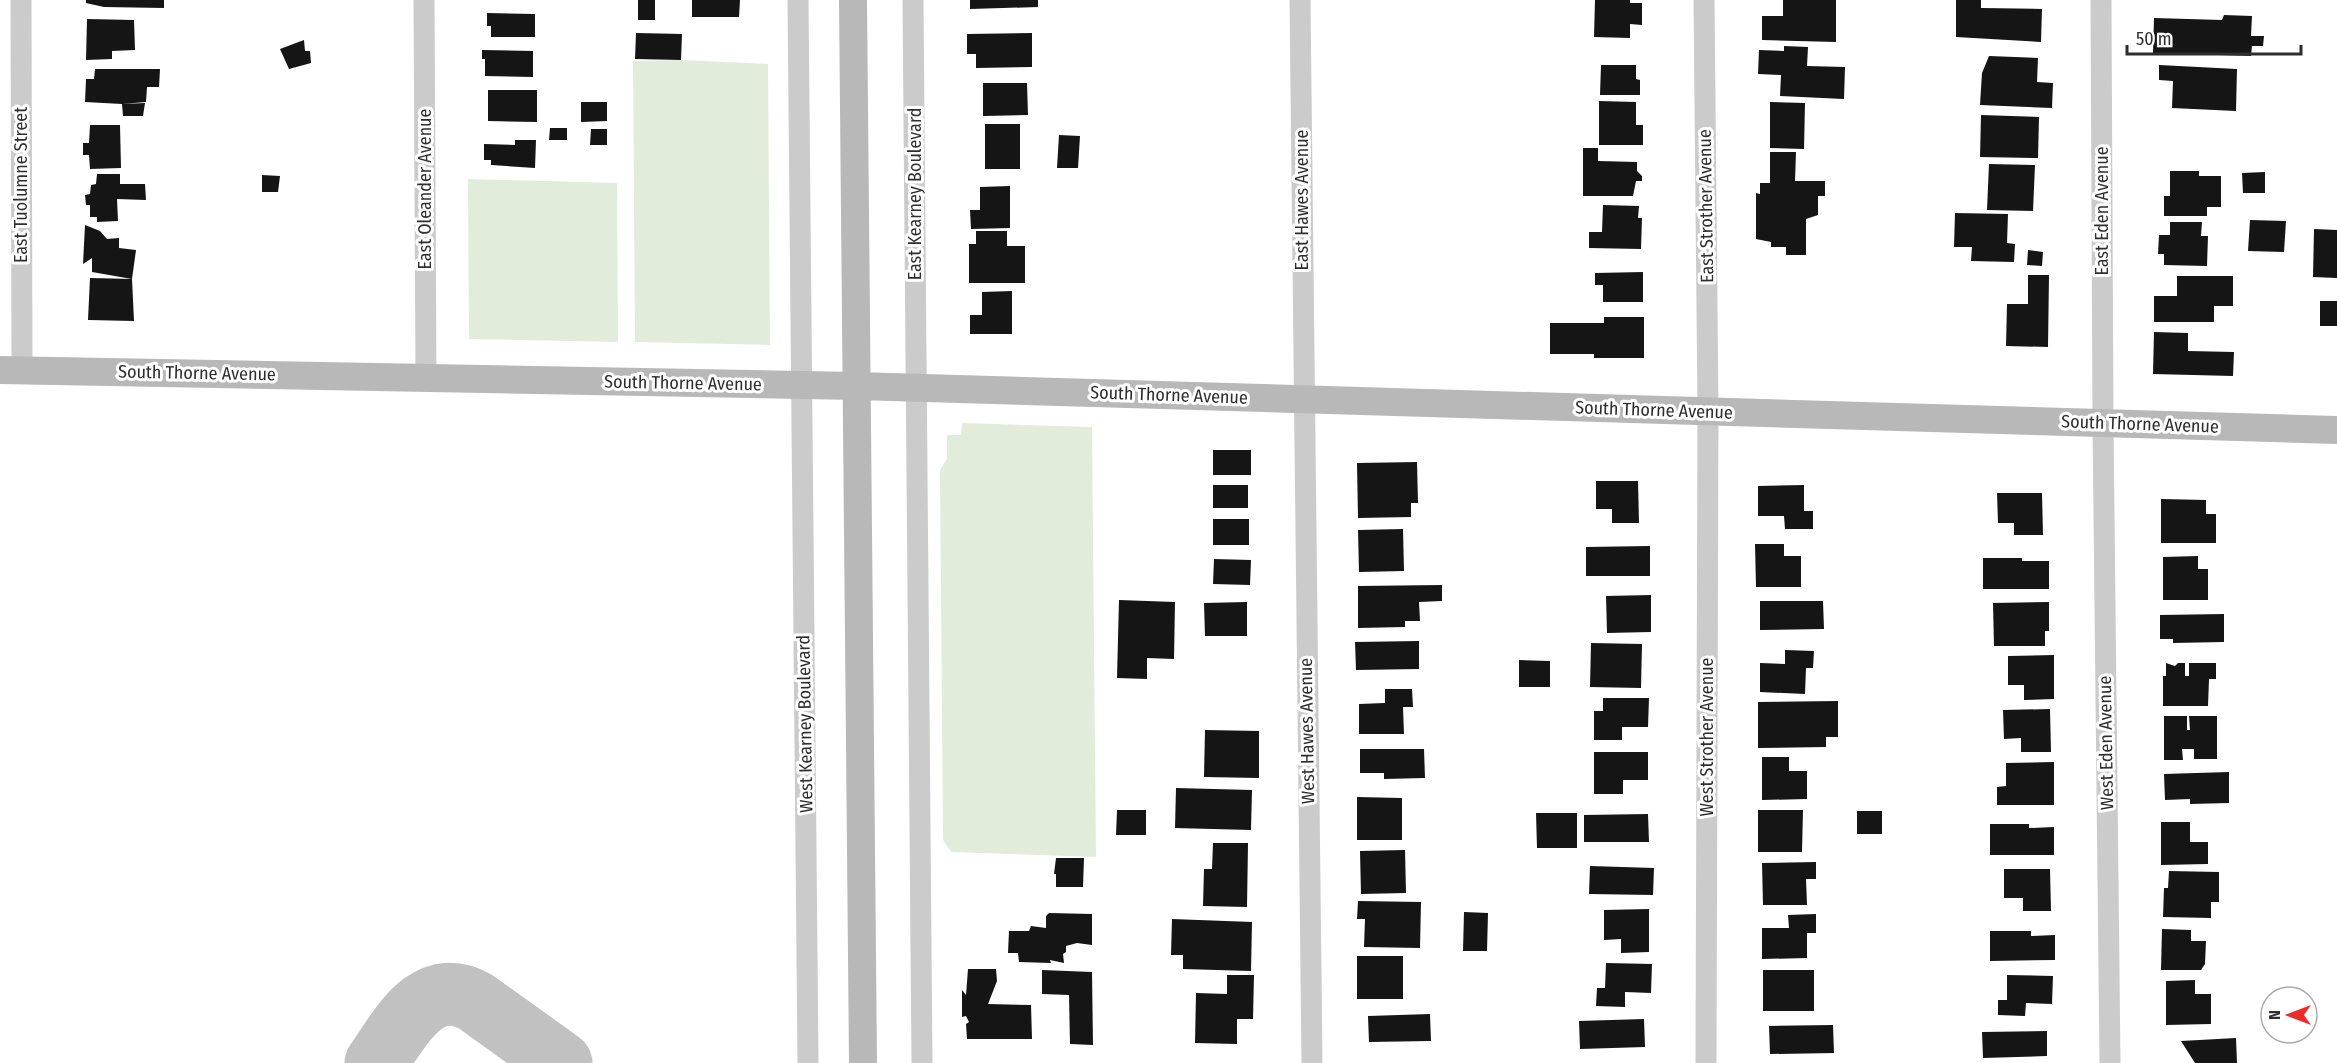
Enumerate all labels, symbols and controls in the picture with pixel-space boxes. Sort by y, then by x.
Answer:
scale bar [2127,18,2301,56]
text: 50 m [2136,28,2172,50]
street label: East Tuolumne Street [10,107,32,263]
street label: East Oleander Avenue [414,108,436,269]
street label: East Kearney Boulevard [904,108,926,280]
street label: East Hawes Avenue [1291,129,1313,271]
street label: East Strother Avenue [1694,129,1718,283]
street label: East Eden Avenue [2091,146,2113,276]
street label: South Thorne Avenue [118,361,276,385]
street label: South Thorne Avenue [604,371,762,395]
street label: South Thorne Avenue [1090,381,1248,409]
street label: South Thorne Avenue [1575,396,1733,424]
street label: South Thorne Avenue [2061,410,2219,438]
street label: West Kearney Boulevard [792,635,818,813]
street label: West Strother Avenue [1696,657,1718,816]
street label: West Hawes Avenue [1295,658,1319,804]
street label: West Eden Avenue [2094,676,2118,810]
north arrow [2259,985,2319,1045]
text: N [2265,1010,2284,1020]

